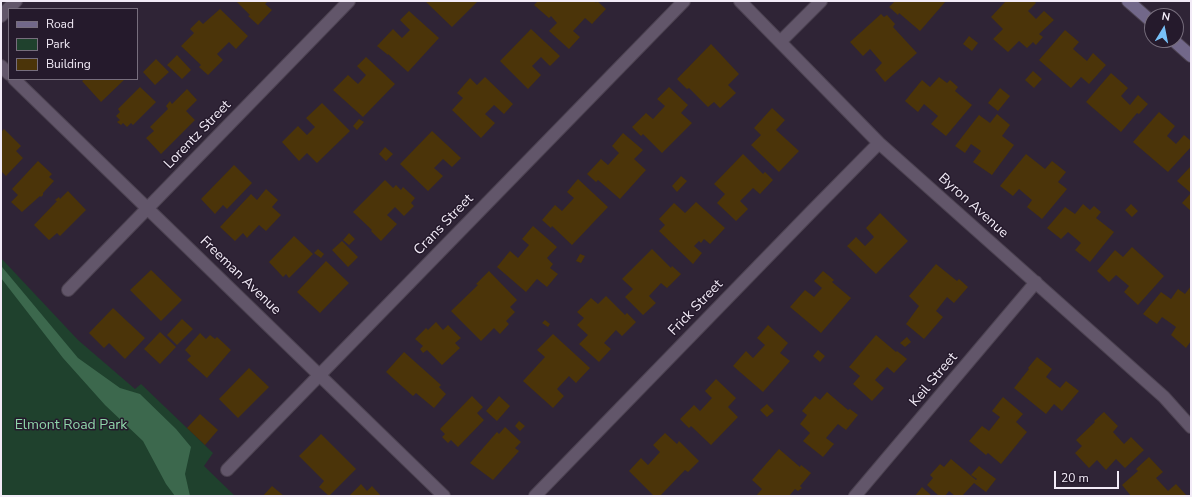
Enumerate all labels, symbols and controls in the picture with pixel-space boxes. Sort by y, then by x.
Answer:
legend [8,8,138,80]
north arrow [1144,8,1184,48]
text: N [1161,9,1171,25]
text: Road [46,16,74,32]
text: Park [46,36,70,52]
text: Building [46,56,91,72]
street label: Lorentz Street [161,97,235,173]
street label: Byron Avenue [934,170,1012,242]
street label: Crans Street [411,191,477,259]
street label: Freeman Avenue [196,233,284,319]
street label: Frick Street [665,277,727,339]
street label: Keil Street [907,350,961,410]
park label: Elmont Road Park [15,418,127,434]
scale bar [1056,463,1121,489]
text: 20 m [1061,470,1089,486]

